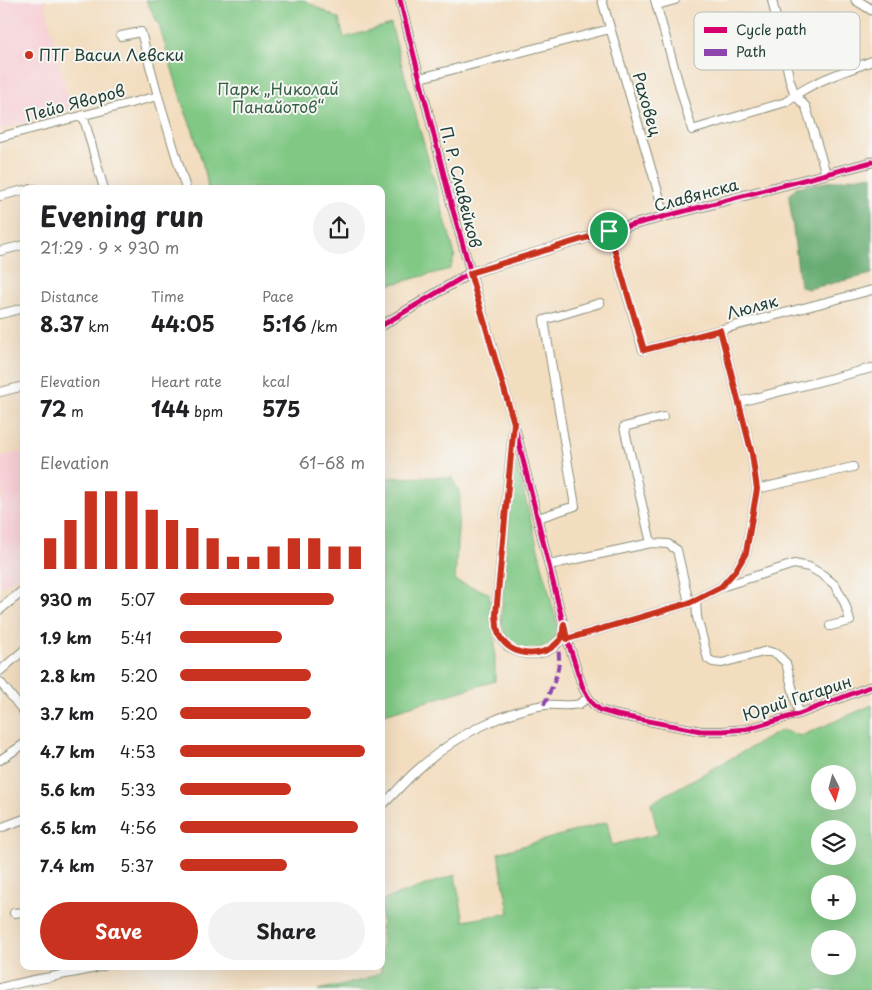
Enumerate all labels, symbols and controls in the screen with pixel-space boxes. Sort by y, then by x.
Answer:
legend [694,12,860,70]
text: Cycle path [736,19,807,40]
text: Path [736,41,766,62]
place label: ПТГ Васил Левски [39,42,184,66]
marker: ПТГ Васил Левски [23,49,35,61]
street label: Раховец [627,69,669,139]
park label: Парк „Николай Панайотов“ [217,76,339,118]
street label: Пейо Яворов [22,77,127,127]
street label: П. Р. Славейков [435,123,489,250]
street label: Славянска [651,171,741,217]
text: Evening run [40,194,204,237]
button: share [313,202,365,254]
pin [588,210,630,252]
icon: arrive [595,217,623,245]
text: 21:29 · 9 × 930 m [40,235,179,259]
text: Distance [40,286,99,307]
text: Time [151,286,184,307]
text: Pace [262,286,294,307]
street label: Люляк [724,288,781,324]
text: 8.37 [40,307,84,339]
text: 44:05 [151,307,215,339]
text: 5:16 [262,307,306,339]
text: km [84,316,109,337]
text: /km [306,316,338,337]
text: Elevation [40,371,100,392]
text: Heart rate [151,371,222,392]
text: kcal [262,371,290,392]
text: 72 [40,392,67,424]
text: 144 [151,392,190,424]
text: 575 [262,392,301,424]
text: m [67,401,84,422]
text: bpm [190,401,223,422]
text: Elevation [40,450,109,474]
text: 61–68 m [299,450,365,474]
text: 930 m [40,587,92,611]
text: 5:07 [120,587,155,611]
text: 1.9 km [40,625,92,649]
text: 5:41 [120,625,152,649]
text: 2.8 km [40,663,95,687]
text: 5:20 [120,663,158,687]
street label: Юрий Гагарин [739,668,854,726]
text: 3.7 km [40,701,94,725]
text: 5:20 [120,701,158,725]
text: 4.7 km [40,739,95,763]
text: 4:53 [120,739,156,763]
north arrow [811,765,856,810]
map controls [811,765,856,975]
text: 5.6 km [40,777,95,801]
text: 5:33 [120,777,156,801]
text: 6.5 km [40,815,96,839]
text: 4:56 [120,815,157,839]
button: layers [811,820,856,865]
text: 7.4 km [40,853,95,877]
text: 5:37 [120,853,154,877]
button: + [811,875,856,920]
button: Save [40,902,198,960]
button: Share [208,902,365,960]
button: − [811,930,856,975]

